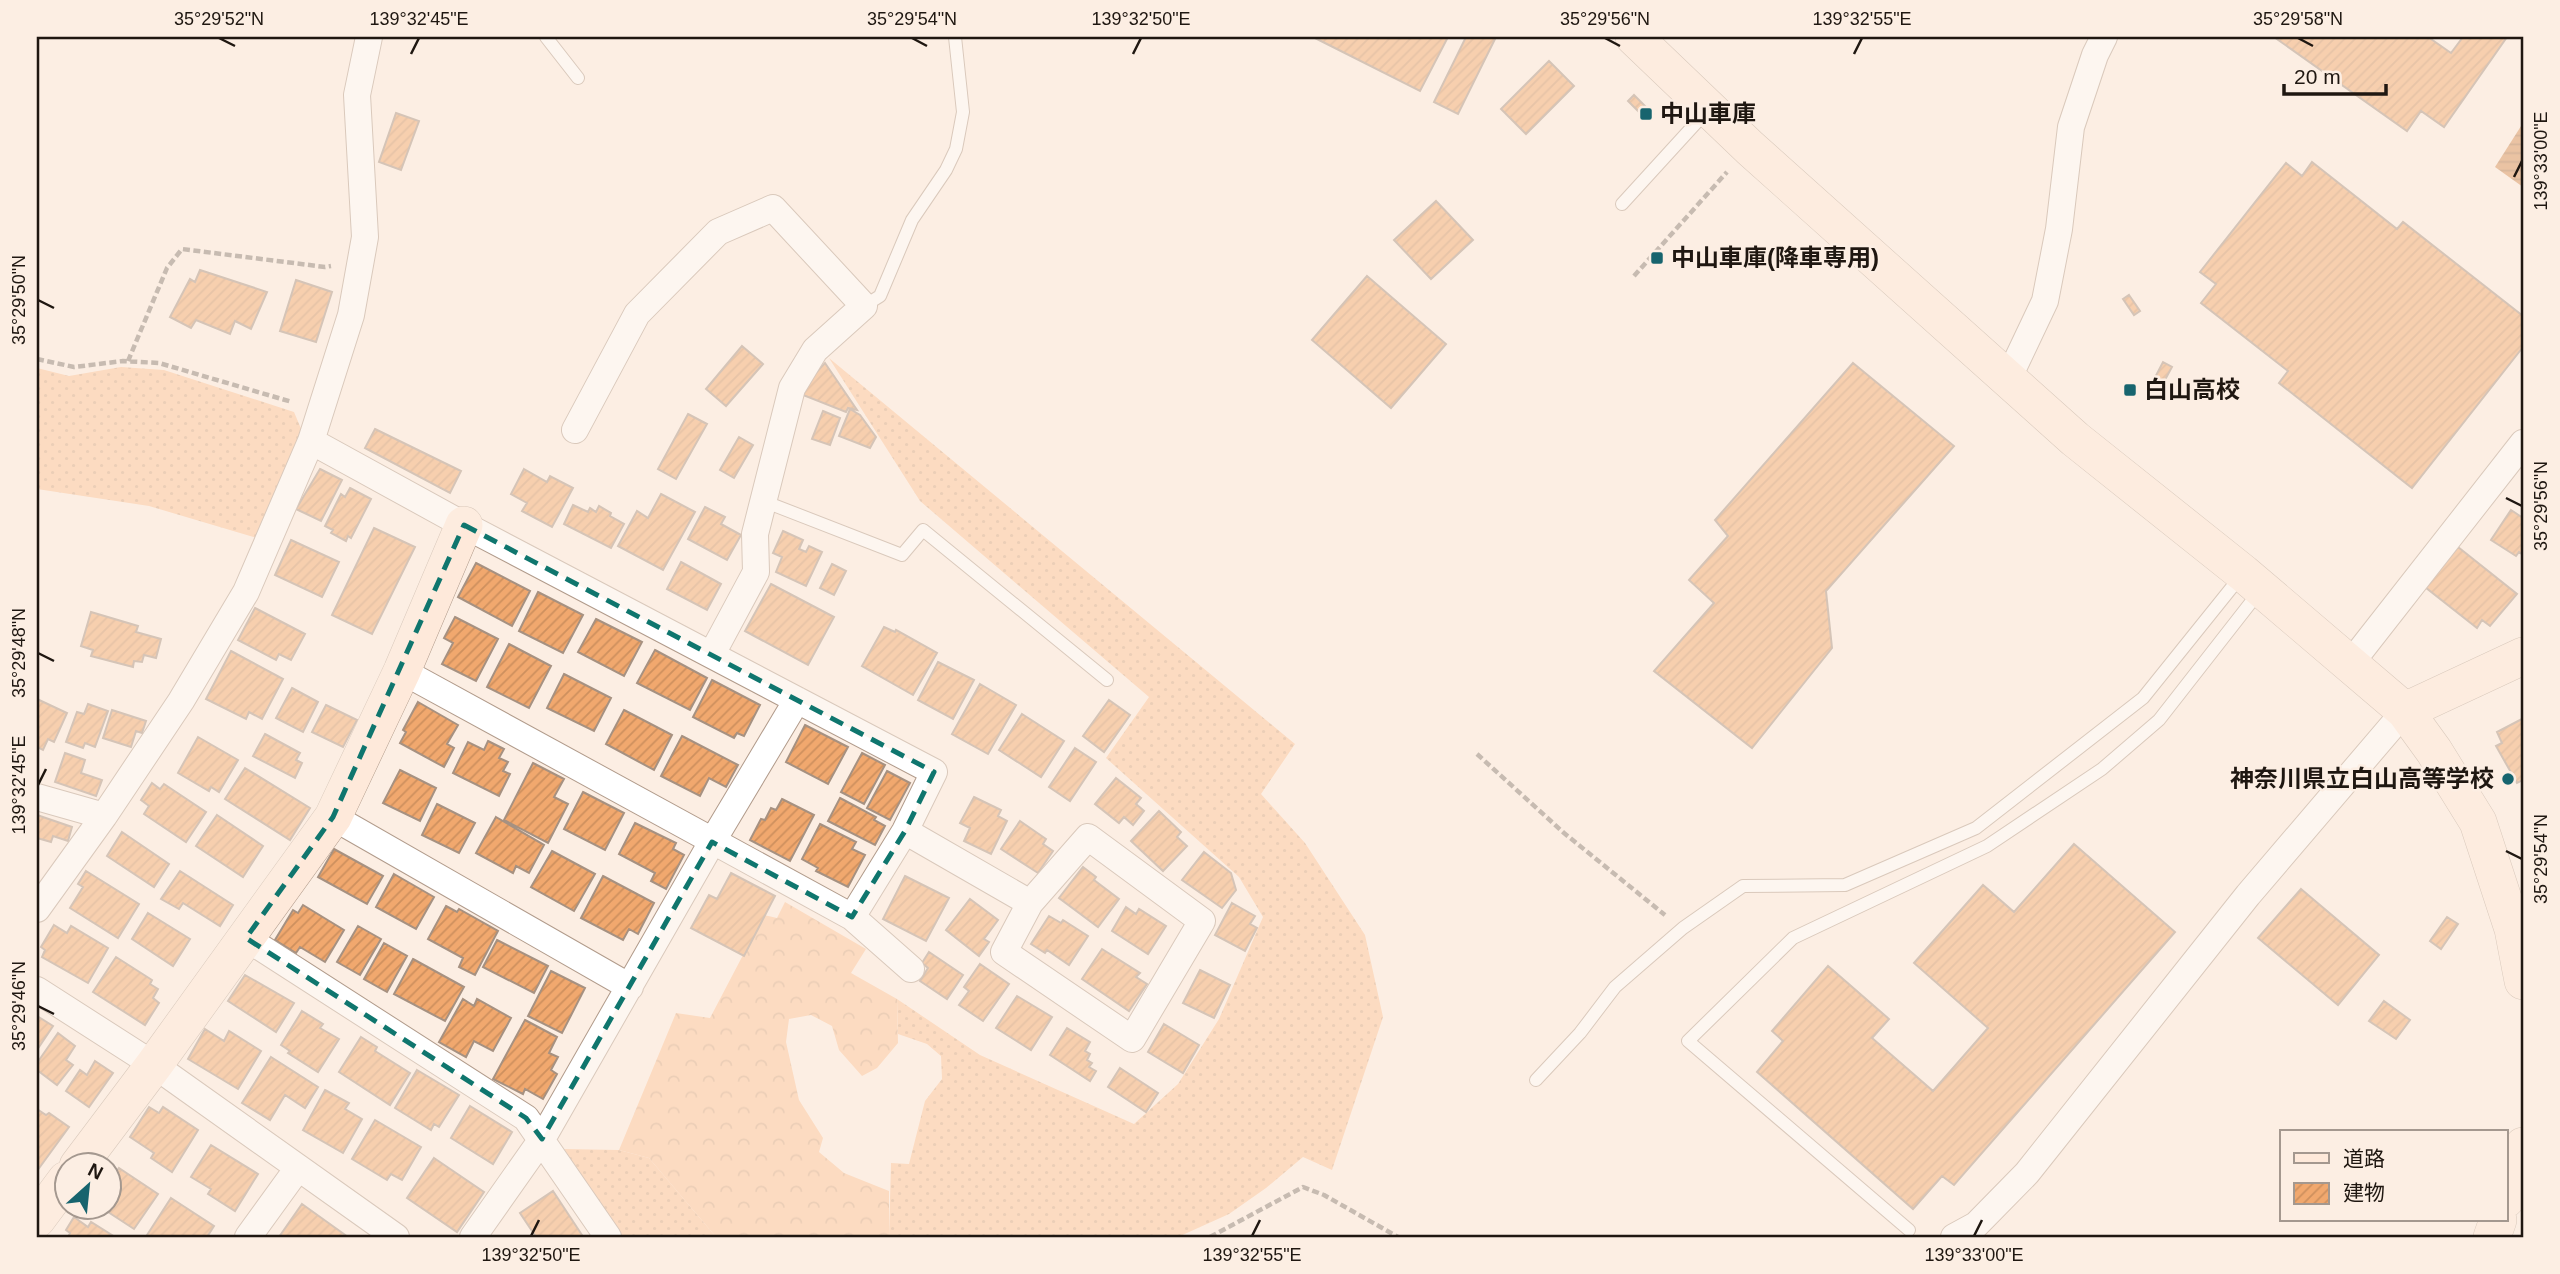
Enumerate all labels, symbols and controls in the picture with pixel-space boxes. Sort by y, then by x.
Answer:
text: 35°29'52"N [174,9,264,29]
text: 139°32'45"E [369,9,469,29]
text: 35°29'54"N [867,9,957,29]
text: 139°32'50"E [1091,9,1191,29]
text: 35°29'56"N [1560,9,1650,29]
text: 139°32'55"E [1812,9,1912,29]
text: 35°29'58"N [2253,9,2343,29]
scale bar [2284,52,2385,96]
text: 20 m [2294,65,2341,88]
place label: 中山車庫 [1660,100,1756,127]
marker: 中山車庫 [1638,106,1654,122]
text: 139°33'00"E [2531,111,2551,211]
place label: 中山車庫(降車専用) [1671,244,1879,271]
marker: 中山車庫(降車専用) [1649,250,1665,266]
text: 35°29'50"N [9,255,29,345]
place label: 白山高校 [2144,376,2240,403]
marker: 白山高校 [2122,382,2138,398]
text: 35°29'56"N [2531,461,2551,551]
text: 35°29'48"N [9,608,29,698]
text: 139°32'45"E [9,735,29,835]
place label: 神奈川県立白山高等学校 [2230,765,2494,792]
marker: 神奈川県立白山高等学校 [2500,771,2516,787]
text: 35°29'54"N [2531,814,2551,904]
text: 35°29'46"N [9,961,29,1051]
legend [2280,1130,2508,1222]
text: 道路 [2343,1147,2385,1170]
north arrow [52,1152,122,1222]
text: N [85,1159,106,1184]
text: 建物 [2343,1181,2385,1204]
text: 139°32'50"E [481,1245,581,1265]
text: 139°32'55"E [1202,1245,1302,1265]
text: 139°33'00"E [1924,1245,2024,1265]

